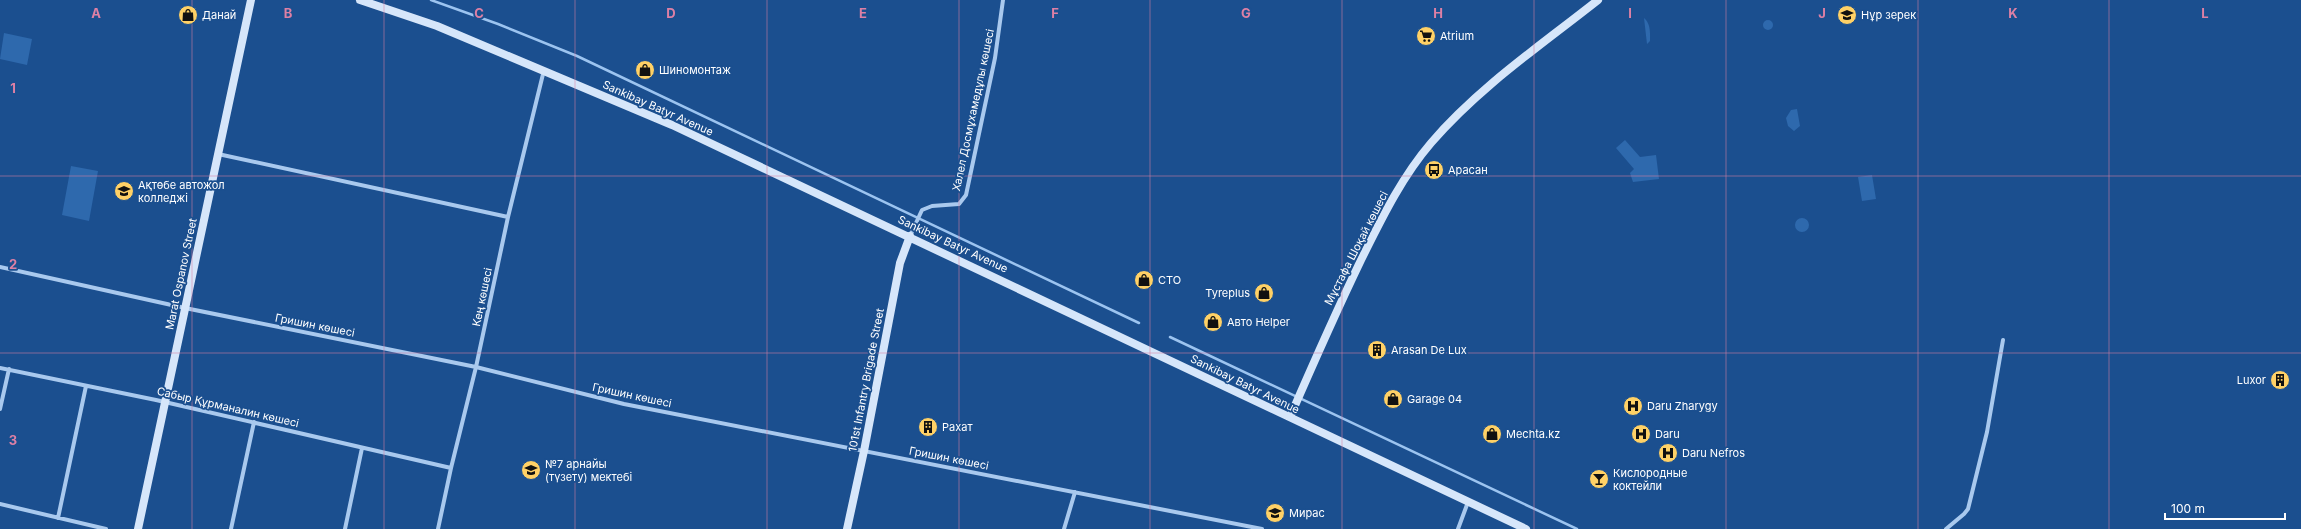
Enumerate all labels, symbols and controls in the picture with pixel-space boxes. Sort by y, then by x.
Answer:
shop icon: Данай [177,4,199,26]
school or university icon: Нұр зерек [1836,4,1858,26]
text: A [91,5,101,21]
text: B [284,5,293,21]
text: C [474,5,484,21]
text: D [666,5,676,21]
text: E [859,5,867,21]
text: F [1051,5,1059,21]
text: G [1241,5,1251,21]
text: H [1433,5,1443,21]
text: I [1628,5,1632,21]
text: J [1818,5,1826,21]
text: K [2008,5,2018,21]
text: L [2201,5,2209,21]
place label: Данай [202,8,236,22]
place label: Нұр зерек [1861,8,1916,22]
supermarket icon: Atrium [1415,25,1437,47]
street label: Халел Досмұхамедұлы көшесі [949,28,997,192]
place label: Atrium [1440,29,1474,43]
shop icon: Шиномонтаж [634,59,656,81]
place label: Шиномонтаж [659,63,731,77]
street label: Sankibay Batyr Avenue [600,77,716,139]
text: 1 [10,80,16,96]
bus stop icon: Арасан [1423,159,1445,181]
place label: Арасан [1448,163,1488,177]
place label: Ақтөбе автожол колледжі [138,178,225,205]
school or university icon: Ақтөбе автожол колледжі [113,180,135,202]
street label: Мұстафа Шоқай көшесі [1321,189,1391,307]
street label: Sankibay Batyr Avenue [896,212,1010,276]
street label: Marat Ospanov Street [162,217,200,331]
text: 2 [9,256,17,272]
street label: Кең көшесі [469,266,495,328]
shop icon: СТО [1133,269,1155,291]
place label: СТО [1158,273,1181,287]
shop icon: Tyreplus [1253,282,1275,304]
place label: Tyreplus [1205,286,1250,300]
street label: 101st Infantry Brigade Street [845,307,887,453]
street label: Гришин көшесі [274,310,356,340]
shop icon: Авто Helper [1202,311,1224,333]
place label: Авто Helper [1227,315,1290,329]
building icon: Arasan De Lux [1366,339,1388,361]
place label: Arasan De Lux [1391,343,1467,357]
street label: Sankibay Batyr Avenue [1188,351,1302,417]
building icon: Luxor [2269,369,2291,391]
place label: Luxor [2237,373,2266,387]
street label: Гришин көшесі [591,380,673,410]
street label: Сабыр Құрманалин көшесі [156,384,300,430]
shop icon: Garage 04 [1382,388,1404,410]
place label: Garage 04 [1407,392,1462,406]
hospital icon: Daru Zharygy [1622,395,1644,417]
place label: Daru Zharygy [1647,399,1718,413]
building icon: Рахат [917,416,939,438]
place label: Рахат [942,420,973,434]
shop icon: Mechta.kz [1481,423,1503,445]
hospital icon: Daru [1630,423,1652,445]
place label: Mechta.kz [1506,427,1560,441]
place label: Daru [1655,427,1680,441]
text: 3 [9,432,17,448]
hospital icon: Daru Nefros [1657,442,1679,464]
street label: Гришин көшесі [908,443,990,473]
place label: Daru Nefros [1682,446,1745,460]
place label: №7 арнайы (түзету) мектебі [545,457,632,484]
school or university icon: №7 арнайы (түзету) мектебі [520,459,542,481]
place label: Кислородные коктейли [1613,466,1687,493]
bar icon: Кислородные коктейли [1588,468,1610,490]
scale bar [2165,495,2285,521]
text: 100 m [2171,501,2205,516]
school or university icon: Мирас [1264,502,1286,524]
place label: Мирас [1289,506,1325,520]

